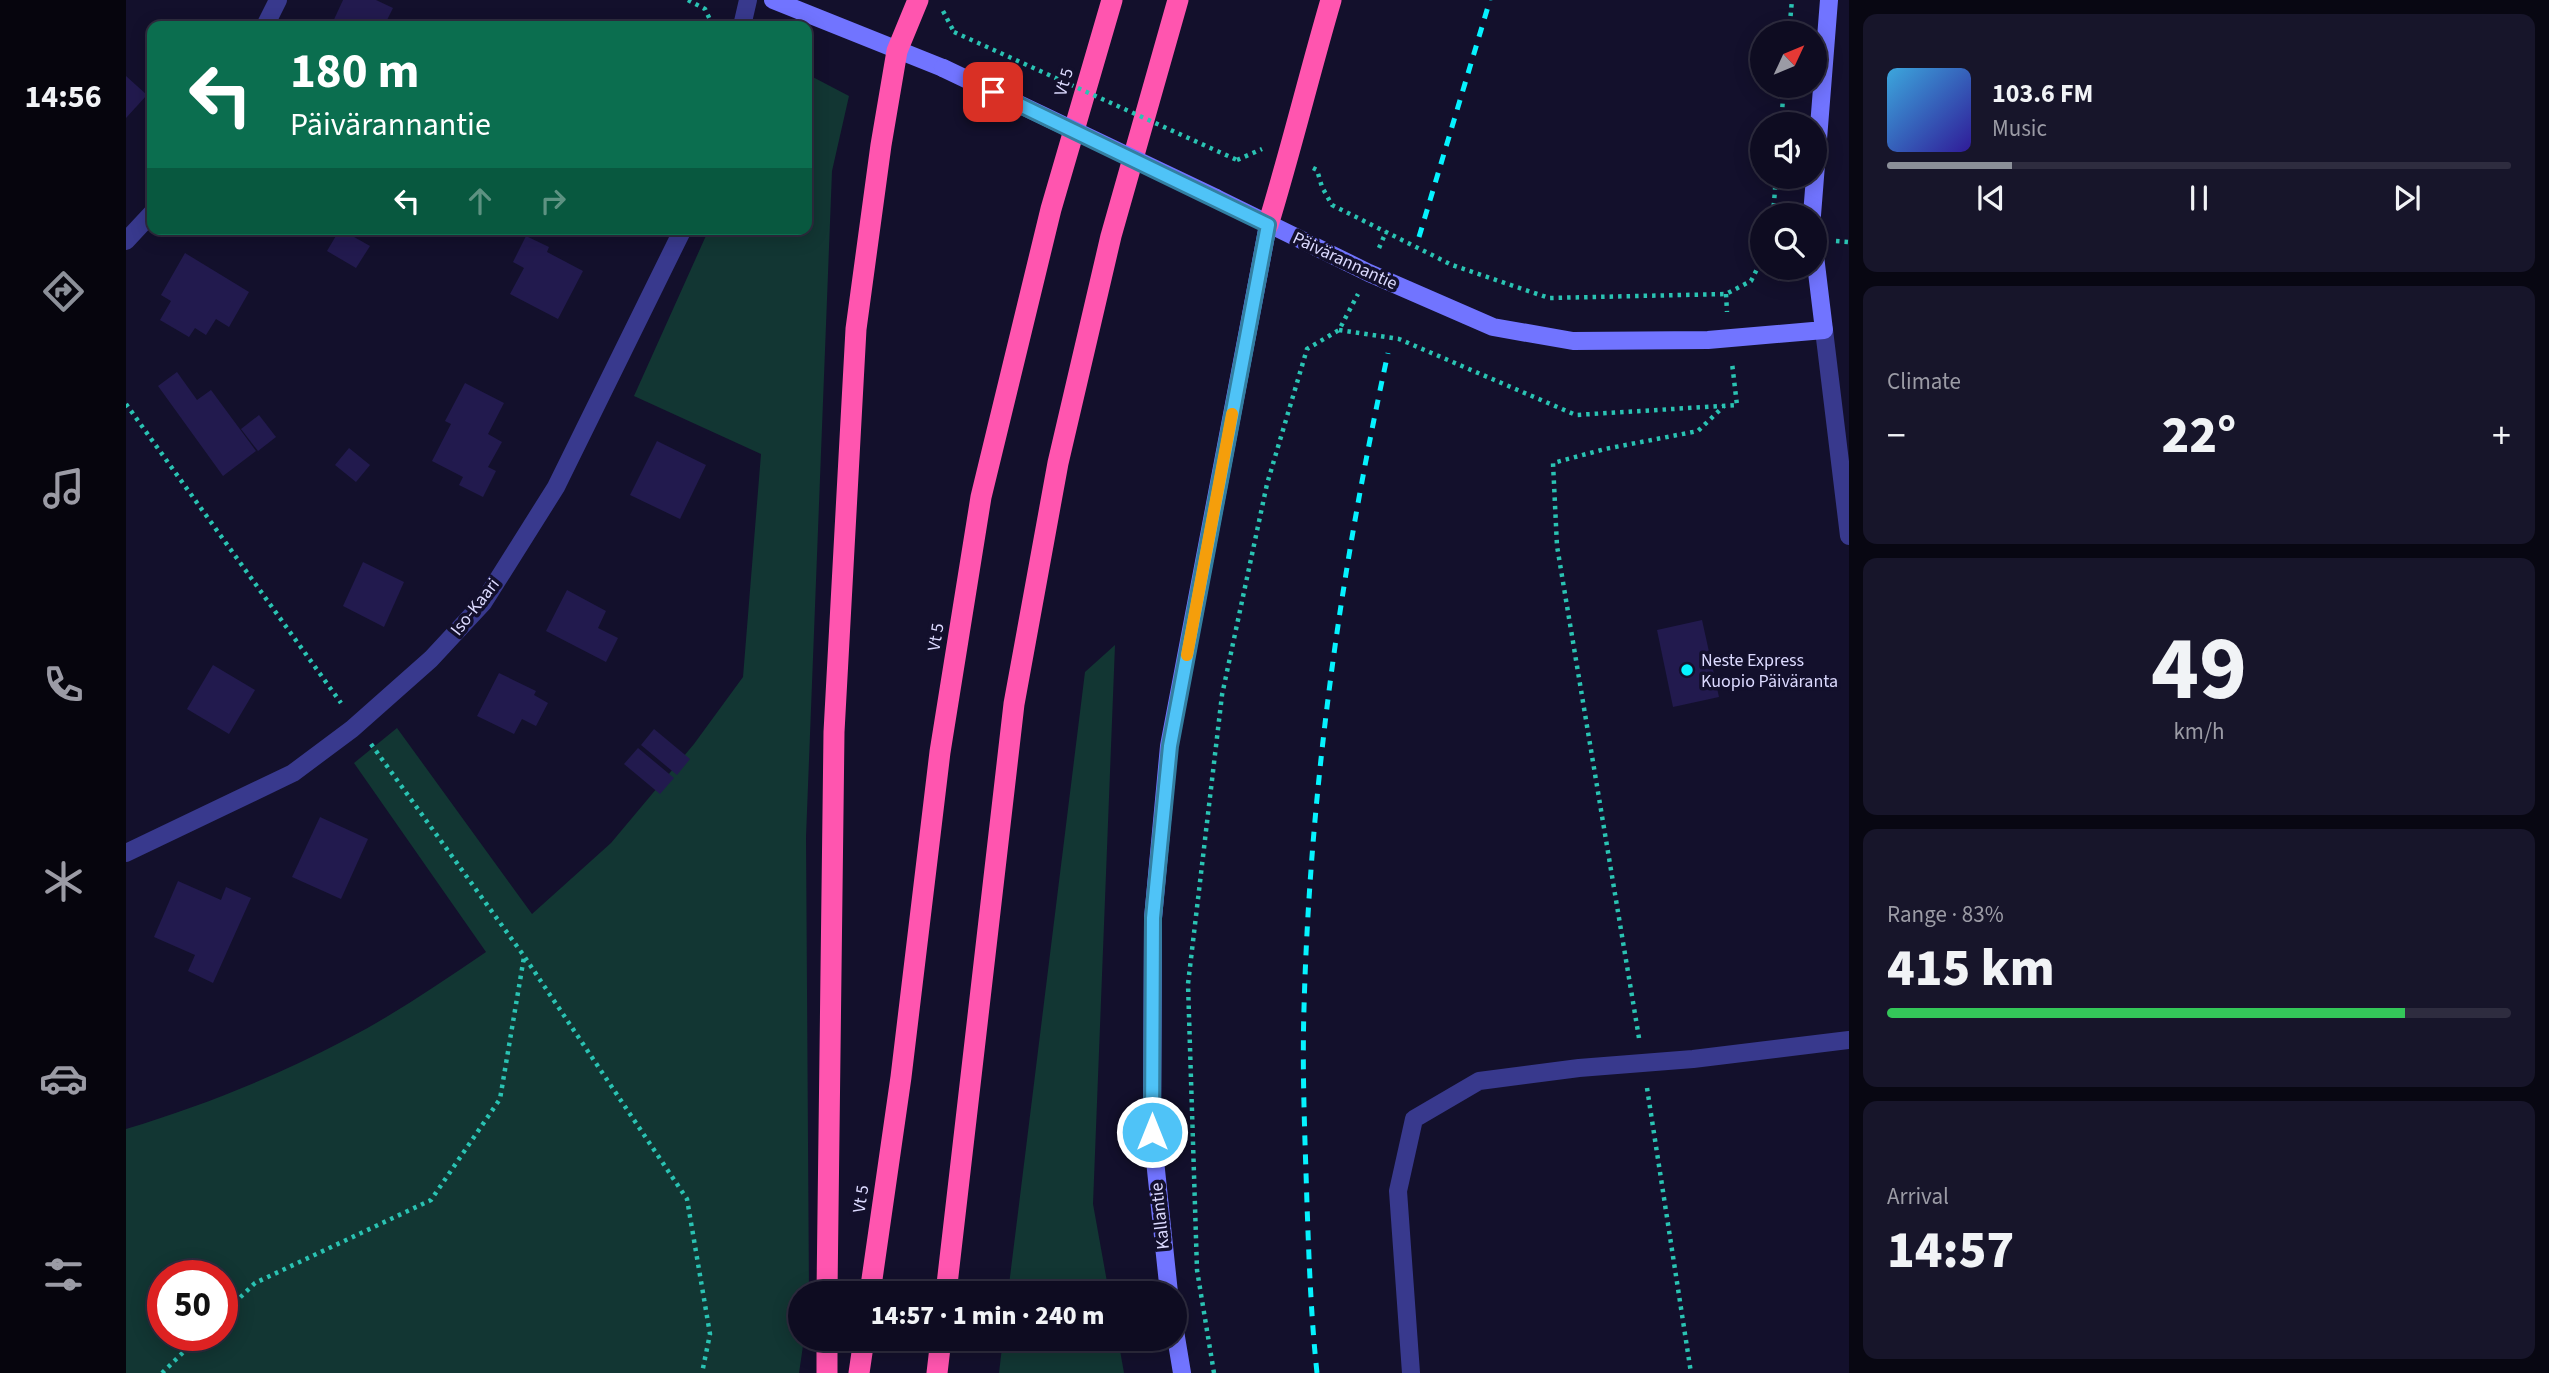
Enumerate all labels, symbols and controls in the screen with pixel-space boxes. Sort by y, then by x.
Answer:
north arrow [1750,21,1827,98]
map controls [1750,21,1827,280]
text: 180 m [290,37,419,107]
icon: left [175,49,266,140]
pin [963,62,1023,122]
street label: Vt 5 [1048,65,1080,99]
icon: arrive [974,73,1012,111]
text: 14:56 [24,74,102,120]
text: 103.6 FM [1992,75,2093,112]
text: Päivärannantie [290,102,491,148]
button: sound [1750,112,1827,189]
text: Music [1992,112,2047,145]
icon: previous [1972,179,2010,217]
icon: pause [2180,179,2218,217]
icon: next [2388,179,2426,217]
icon: left [388,182,426,220]
icon: ahead [461,182,499,220]
icon: right [534,182,572,220]
button: search [1750,203,1827,280]
street label: Päivärannantie [1289,226,1402,296]
icon: directions [39,267,88,316]
text: Climate [1887,365,1961,398]
text: 22° [2162,399,2236,473]
text: − [1887,409,1906,463]
text: + [2492,409,2511,463]
icon: music [39,464,88,513]
street label: Iso-Kaari [445,573,505,641]
text: 49 [2151,605,2247,734]
street label: Vt 5 [921,621,951,653]
place label: Neste Express Kuopio Päiväranta [1701,648,1838,694]
icon: phone [39,660,88,709]
marker: Neste Express Kuopio Päiväranta [1679,662,1695,678]
text: km/h [2173,715,2225,748]
icon: climate [39,857,88,906]
text: Range · 83% [1887,898,2004,931]
text: 415 km [1887,932,2055,1006]
icon: car [39,1054,88,1103]
position arrow [1115,1095,1189,1169]
text: Arrival [1887,1180,1949,1213]
street label: Kallantie [1144,1181,1176,1251]
street label: Vt 5 [847,1183,875,1215]
text: 14:57 [1887,1214,2014,1288]
icon: filters [39,1250,88,1299]
speed limit sign: 50 [147,1260,238,1351]
text: 14:57 · 1 min · 240 m [871,1297,1104,1334]

